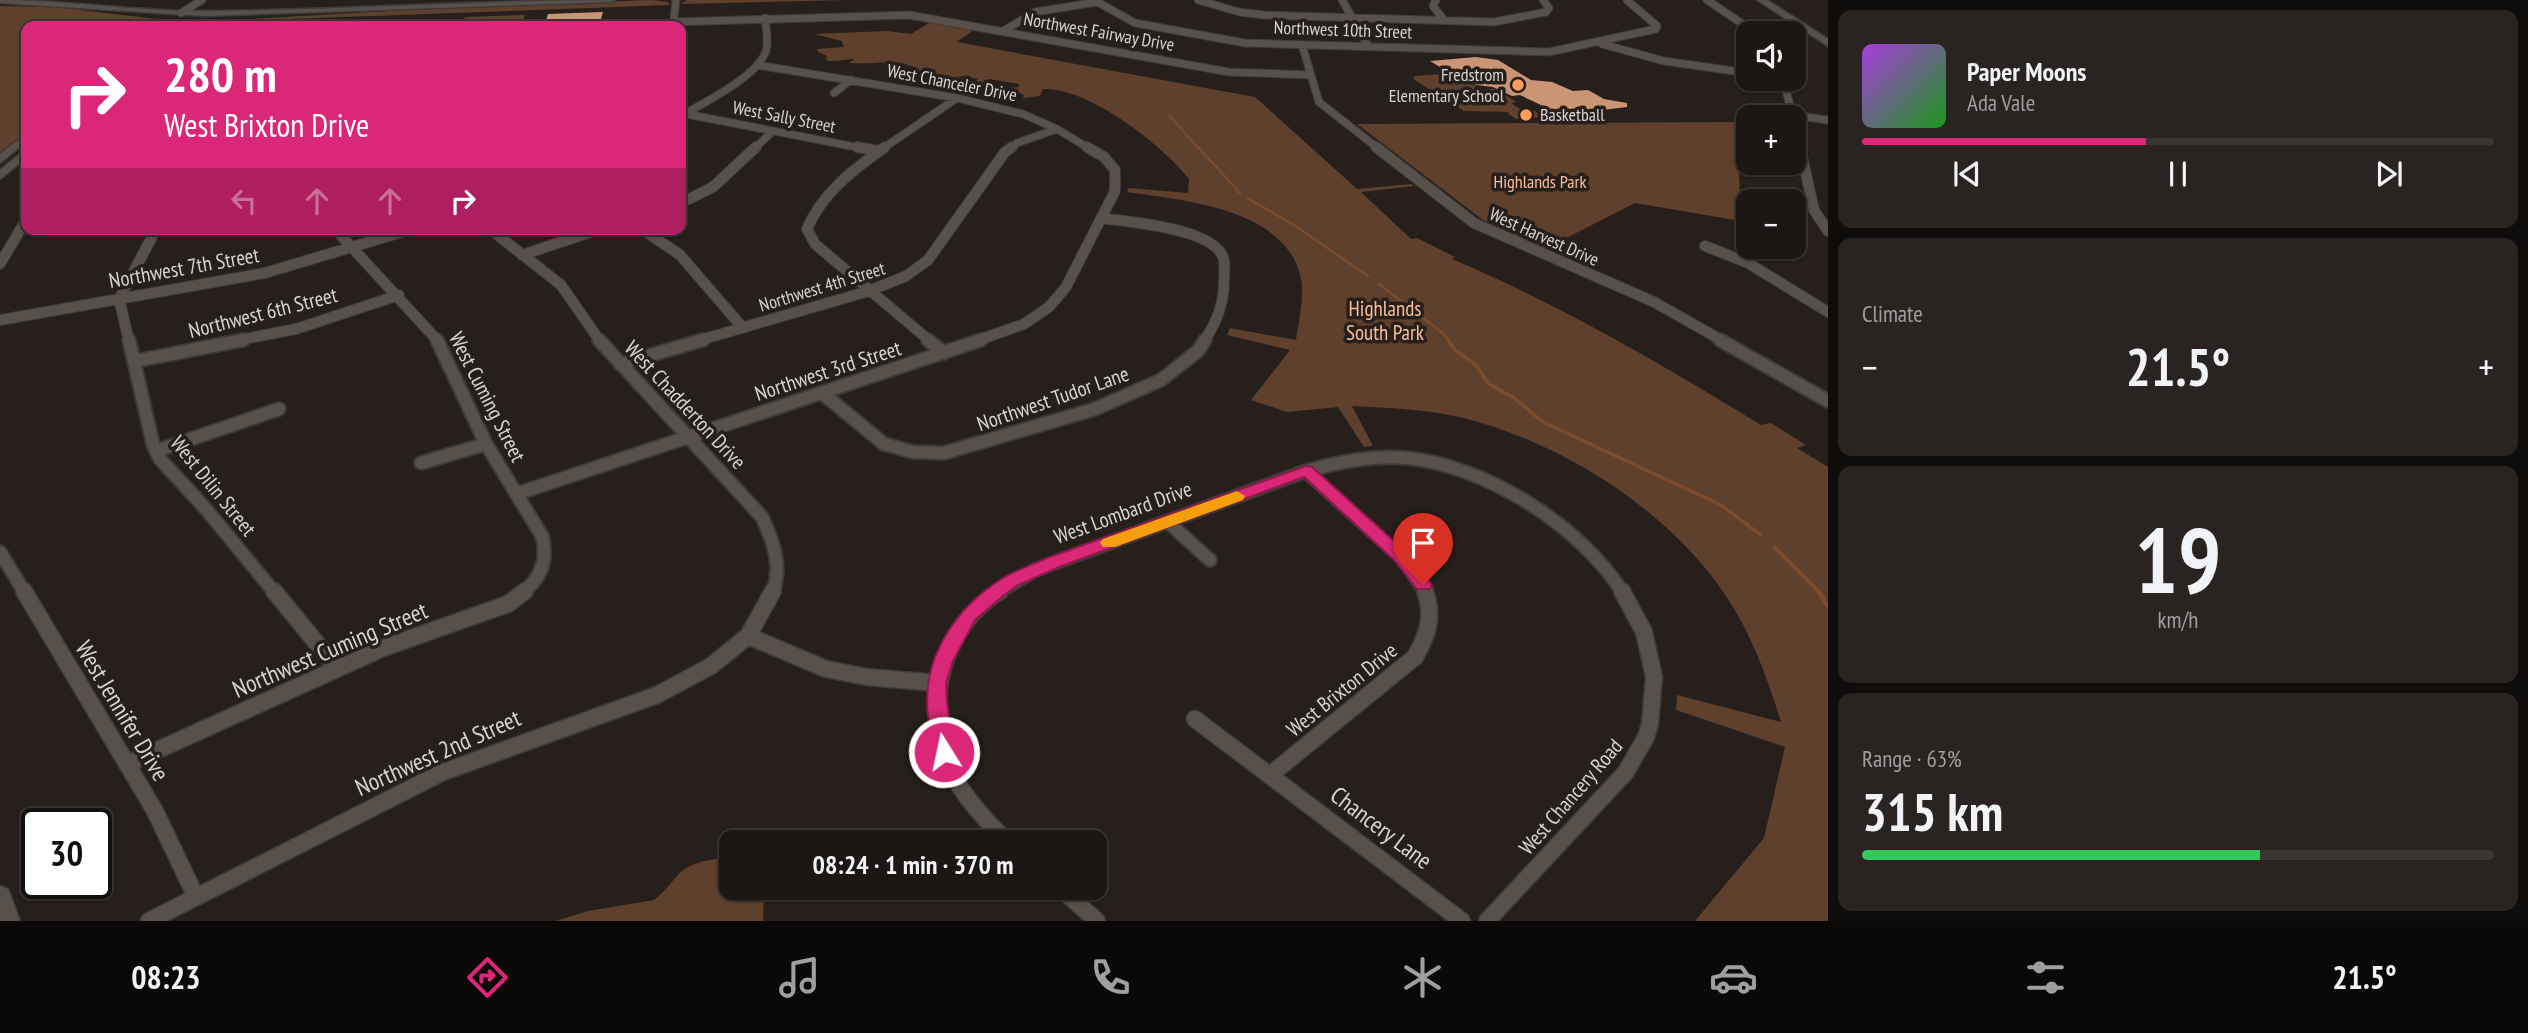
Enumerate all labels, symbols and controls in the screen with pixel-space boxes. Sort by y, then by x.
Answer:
street label: Northwest Fairway Drive [1022,7,1176,56]
street label: Northwest 10th Street [1273,16,1413,43]
map controls [1736,21,1806,259]
button: sound [1736,21,1806,91]
text: 280 m [164,42,277,106]
icon: right [49,49,140,140]
text: Paper Moons [1967,55,2086,88]
street label: West Chanceler Drive [885,59,1019,106]
place label: Fredstrom Elementary School [1389,63,1505,107]
marker: Fredstrom Elementary School [1510,77,1526,93]
text: Ada Vale [1967,88,2035,117]
street label: West Sally Street [731,95,838,138]
place label: Basketball [1540,103,1605,126]
text: West Brixton Drive [164,104,369,146]
button: + [1736,105,1806,175]
marker: Basketball [1518,107,1534,123]
icon: previous [1948,155,1986,193]
icon: pause [2159,155,2197,193]
icon: next [2370,155,2408,193]
park label: Highlands Park [1494,170,1587,193]
icon: left [225,182,263,220]
icon: ahead [298,182,336,220]
icon: ahead [371,182,409,220]
icon: right [444,182,482,220]
button: − [1736,189,1806,259]
street label: West Harvest Drive [1486,202,1603,271]
street label: Northwest 7th Street [107,241,261,294]
street label: Northwest 4th Street [756,256,888,317]
street label: Northwest 6th Street [186,281,340,344]
park label: Highlands South Park [1346,295,1424,346]
text: Climate [1862,299,1923,328]
street label: West Cuming Street [443,327,532,466]
text: 21.5° [2126,333,2230,400]
street label: Northwest 3rd Street [751,334,905,407]
street label: West Chadderton Drive [619,335,752,475]
text: − [1862,342,1878,391]
text: + [2478,342,2494,391]
street label: Northwest Tudor Lane [973,360,1132,437]
street label: West Dilin Street [165,430,262,542]
street label: West Lombard Drive [1050,475,1196,550]
text: 19 [2135,500,2222,618]
pin [1393,513,1453,585]
icon: arrive [1404,524,1442,562]
street label: Northwest Cuming Street [228,594,432,705]
text: km/h [2158,605,2198,634]
street label: West Jennifer Drive [68,635,176,786]
street label: West Brixton Drive [1281,637,1403,742]
street label: Northwest 2nd Street [350,702,526,803]
position arrow [907,715,981,789]
street label: West Chancery Road [1513,733,1628,860]
text: Range · 63% [1862,744,1962,773]
text: 315 km [1862,778,2003,845]
street label: Chancery Lane [1324,779,1438,876]
speed limit sign: 30 [21,808,112,899]
text: 08:24 · 1 min · 370 m [813,848,1013,881]
icon: directions [463,953,512,1002]
icon: music [775,953,824,1002]
icon: phone [1086,953,1135,1002]
icon: climate [1398,953,1447,1002]
icon: car [1709,953,1758,1002]
icon: filters [2021,953,2070,1002]
text: 08:23 [131,956,200,998]
text: 21.5° [2332,956,2397,998]

